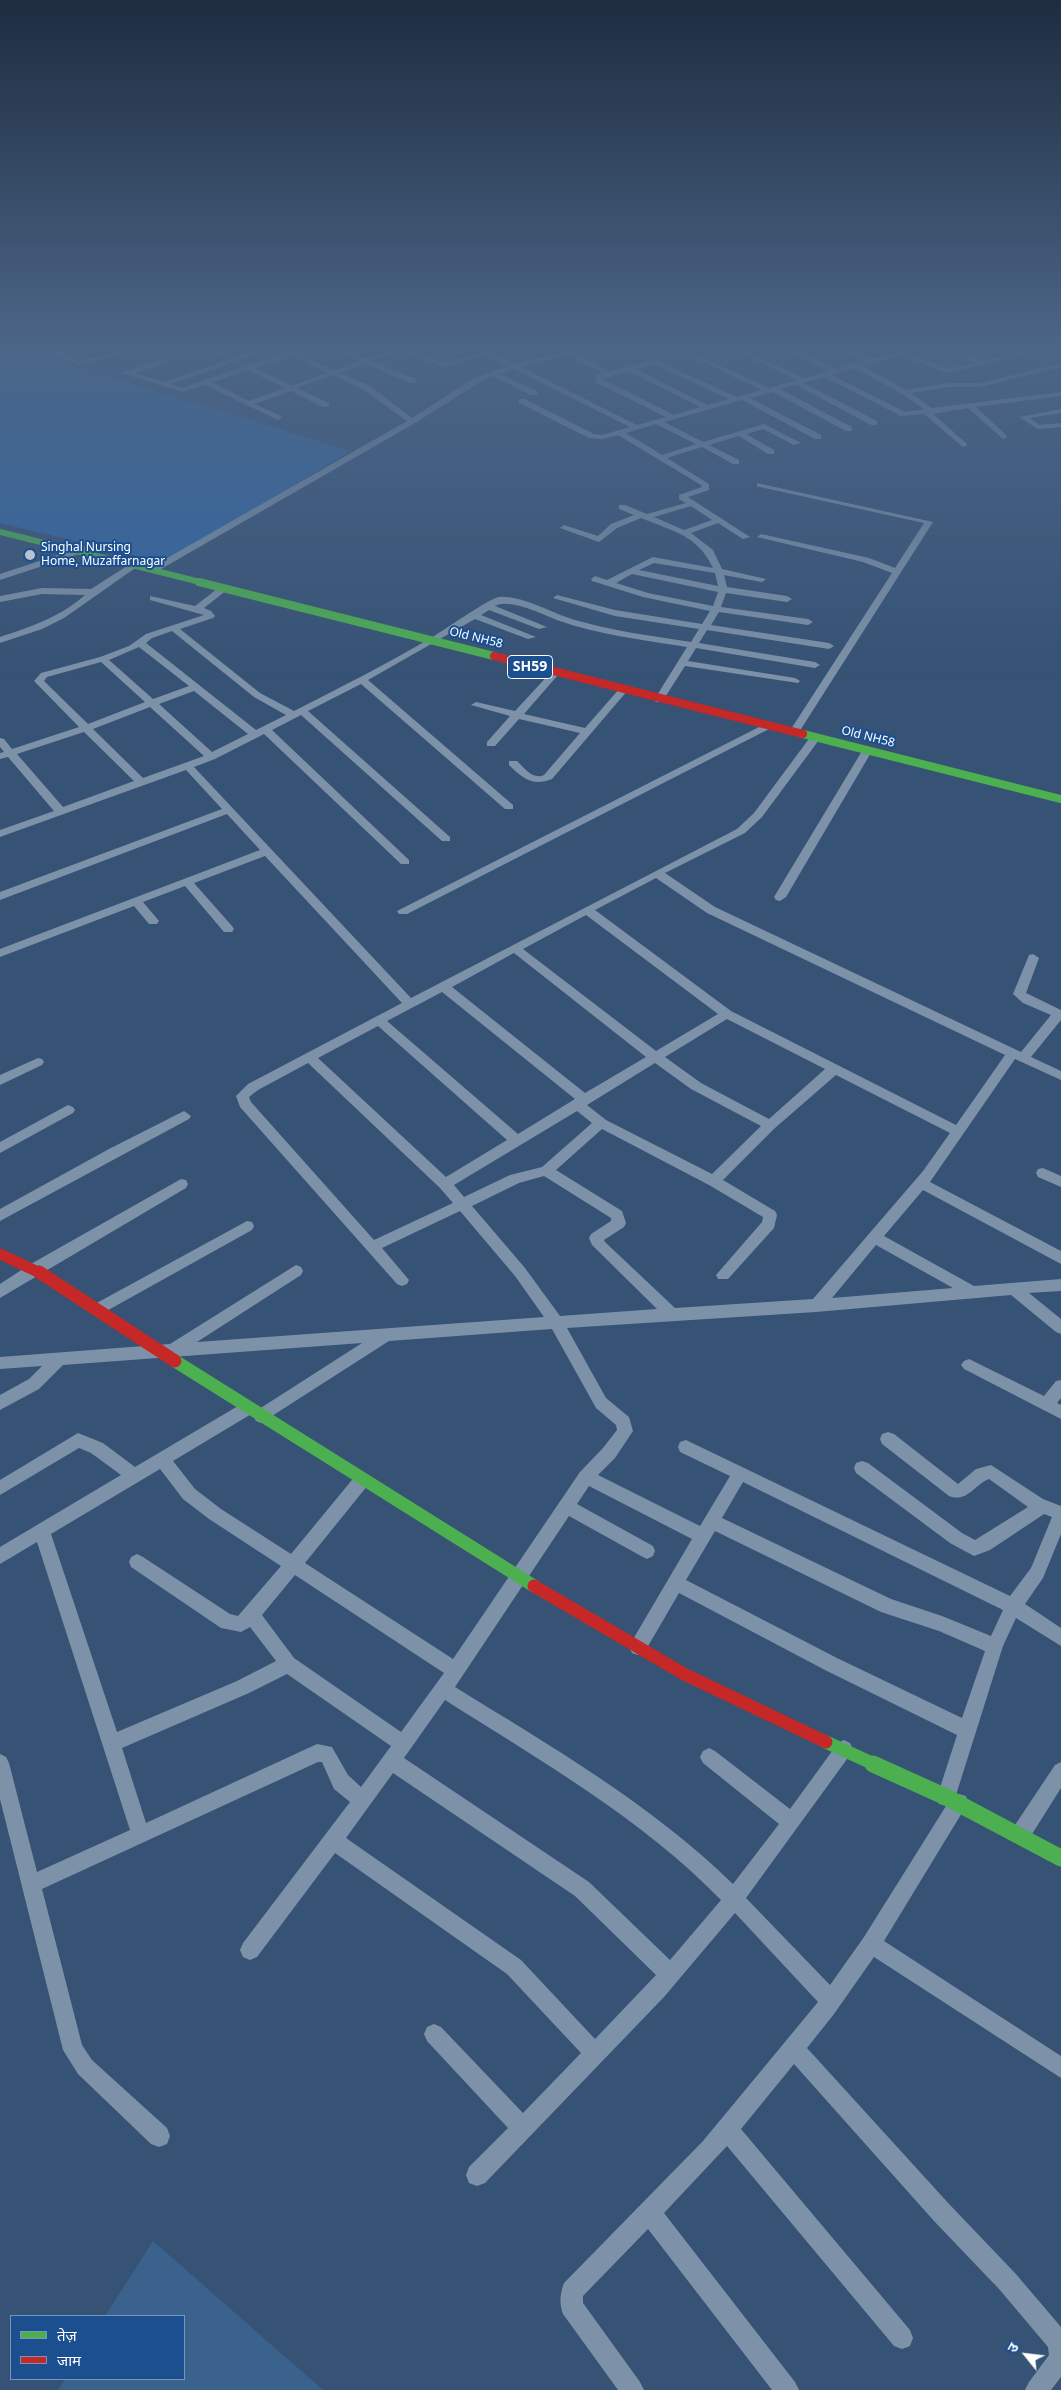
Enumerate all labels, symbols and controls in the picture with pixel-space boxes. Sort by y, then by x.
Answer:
place label: Singhal Nursing Home, Muzaffarnagar [41,541,165,569]
marker: Singhal Nursing Home, Muzaffarnagar [23,548,37,562]
street label: Old NH58 [448,624,504,652]
road number: SH59 [508,656,552,679]
street label: Old NH58 [840,723,896,751]
legend [10,2315,185,2380]
text: तेज़ [57,2325,77,2345]
north arrow [1001,2330,1051,2380]
text: उ [1002,2339,1023,2356]
text: जाम [57,2350,81,2370]

